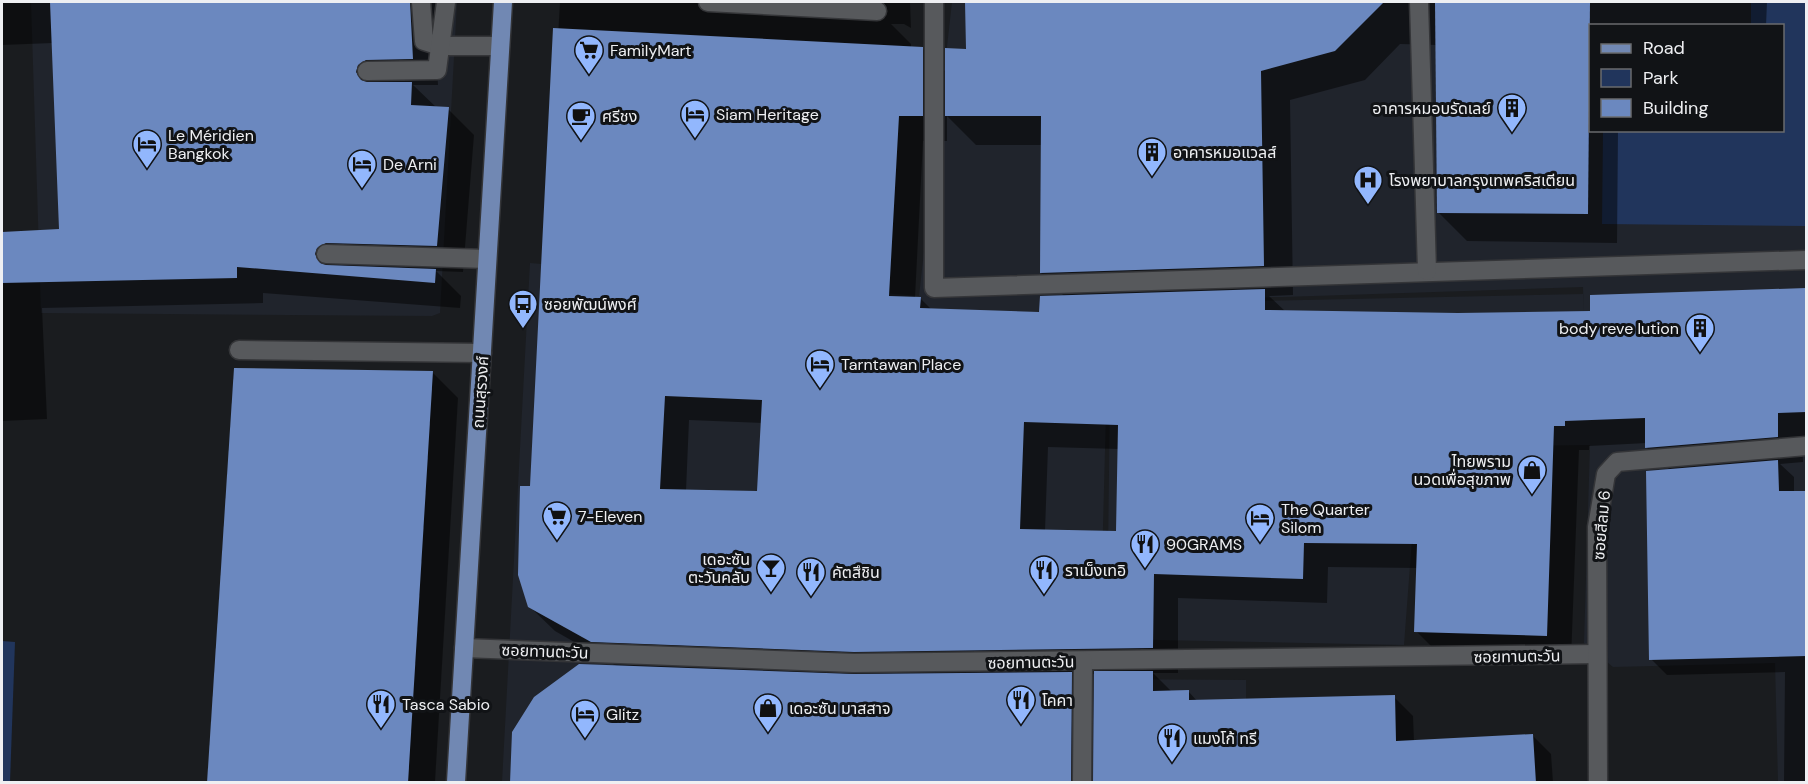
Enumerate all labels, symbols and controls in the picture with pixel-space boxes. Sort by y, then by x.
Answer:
legend [1589,24,1784,132]
supermarket icon: FamilyMart [573,34,605,76]
text: Road [1643,36,1685,60]
place label: FamilyMart [610,40,692,61]
text: Park [1643,66,1679,90]
building icon: อาคารหมอบรัดเลย์ [1496,92,1528,134]
text: Building [1643,96,1708,120]
hotel icon: Siam Heritage [679,98,711,140]
place label: อาคารหมอบรัดเลย์ [1372,98,1491,119]
cafe icon: ศรีชง [565,100,597,142]
place label: Siam Heritage [716,104,819,125]
place label: ศรีชง [602,106,637,127]
place label: Le Méridien Bangkok [168,125,254,164]
hotel icon: Le Méridien Bangkok [131,128,163,170]
building icon: อาคารหมอแวลส์ [1136,136,1168,178]
place label: อาคารหมอแวลส์ [1173,142,1276,163]
hotel icon: De Arni [346,148,378,190]
place label: De Arni [383,154,437,175]
hospital icon: โรงพยาบาลกรุงเทพคริสเตียน [1352,164,1384,206]
place label: โรงพยาบาลกรุงเทพคริสเตียน [1389,170,1575,191]
bus stop icon: ซอยพัฒน์พงศ์ [507,288,539,330]
place label: ซอยพัฒน์พงศ์ [544,294,637,315]
building icon: body reve lution [1684,312,1716,354]
place label: body reve lution [1559,318,1679,339]
hotel icon: Tarntawan Place [804,348,836,390]
place label: Tarntawan Place [841,354,961,375]
street label: ถนนสุรวงศ์ [467,355,494,429]
place label: ไทยพราม นวดเพื่อสุขภาพ [1414,451,1511,490]
shop icon: ไทยพราม นวดเพื่อสุขภาพ [1516,454,1548,496]
street label: ซอยสีลม 6 [1588,489,1615,561]
place label: The Quarter Silom [1281,499,1370,538]
supermarket icon: 7-Eleven [541,500,573,542]
hotel icon: The Quarter Silom [1244,502,1276,544]
place label: 7-Eleven [578,506,642,527]
restaurant icon: 90GRAMS [1129,528,1161,570]
place label: 90GRAMS [1166,534,1242,555]
place label: เดอะซัน ตะวันคลับ [688,549,750,588]
bar icon: เดอะซัน ตะวันคลับ [755,552,787,594]
restaurant icon: ราเม็งเทอิ [1028,554,1060,596]
restaurant icon: คัตสึชิน [795,556,827,598]
place label: ราเม็งเทอิ [1065,560,1126,581]
place label: คัตสึชิน [832,562,880,583]
street label: ซอยทานตะวัน [501,639,589,664]
street label: ซอยทานตะวัน [1473,645,1561,668]
street label: ซอยทานตะวัน [987,651,1075,674]
restaurant icon: โคคา [1005,684,1037,726]
restaurant icon: Tasca Sabio [365,688,397,730]
place label: โคคา [1042,690,1073,711]
shop icon: เดอะซัน มาสสาจ [752,692,784,734]
place label: Tasca Sabio [402,694,490,715]
hotel icon: Glitz [569,698,601,740]
place label: เดอะซัน มาสสาจ [789,698,891,719]
place label: Glitz [606,704,639,725]
restaurant icon: แมงโก้ ทรี [1156,722,1188,764]
place label: แมงโก้ ทรี [1193,728,1257,749]

